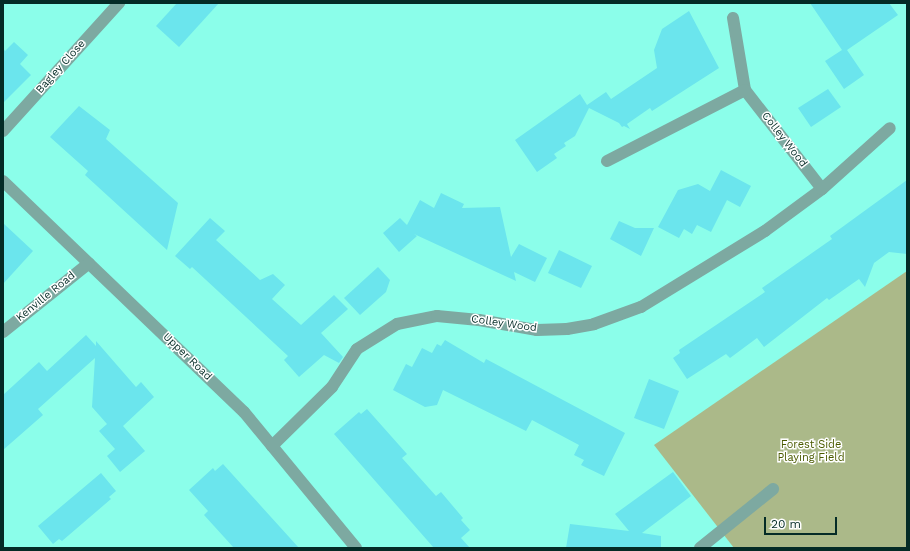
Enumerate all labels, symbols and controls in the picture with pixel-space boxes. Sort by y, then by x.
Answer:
street label: Bagley Close [33,37,89,97]
street label: Colley Wood [758,110,810,170]
street label: Kenville Road [14,269,78,325]
street label: Colley Wood [470,313,538,335]
street label: Upper Road [160,330,214,384]
park label: Forest Side Playing Field [777,439,845,465]
scale bar [766,509,839,535]
text: 20 m [771,517,801,531]

